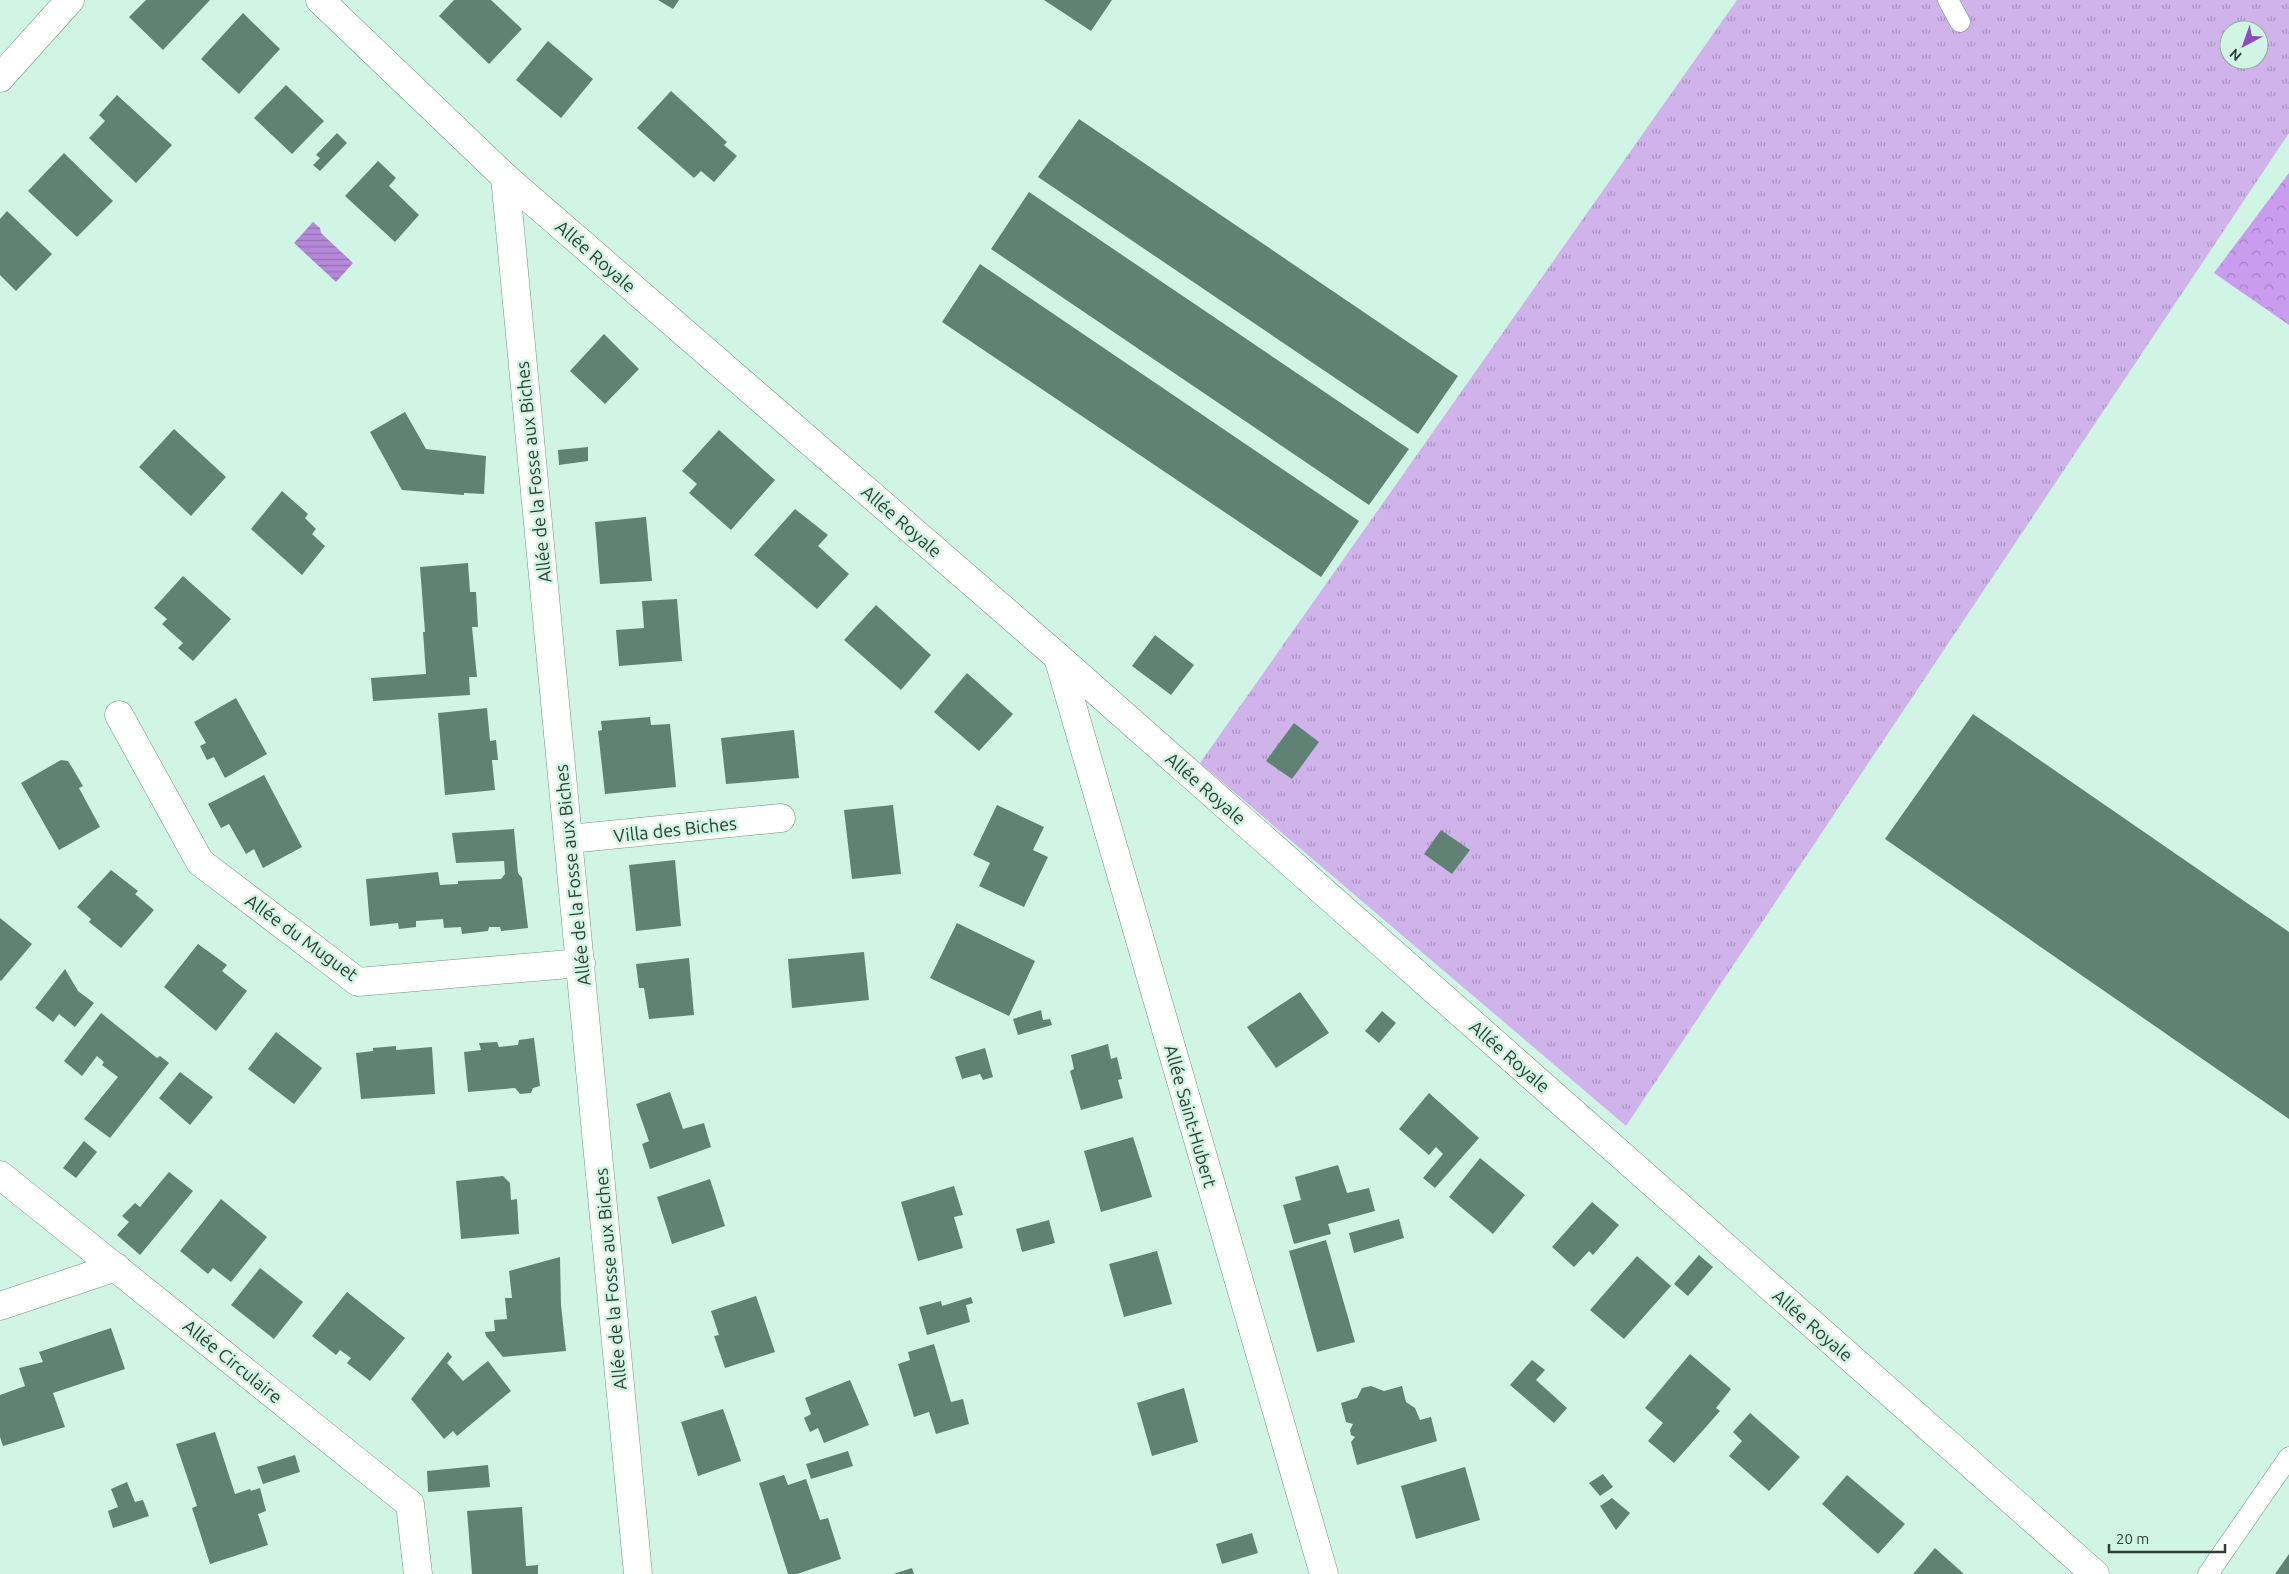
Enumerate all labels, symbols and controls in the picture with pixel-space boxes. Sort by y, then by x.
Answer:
north arrow [2219,20,2269,70]
text: N [2226,45,2245,64]
street label: Allée Royale [552,216,640,296]
street label: Allée de la Fosse aux Biches [511,360,555,584]
street label: Allée Royale [858,481,946,561]
street label: Allée Royale [1162,748,1250,828]
street label: Allée de la Fosse aux Biches [550,763,594,987]
street label: Villa des Biches [612,813,738,845]
street label: Allée du Muguet [242,890,362,984]
street label: Allée Royale [1466,1016,1554,1096]
street label: Allée Saint-Hubert [1161,1042,1221,1190]
street label: Allée de la Fosse aux Biches [590,1167,630,1391]
street label: Allée Royale [1769,1285,1857,1365]
street label: Allée Circulaire [180,1315,286,1407]
scale bar [2109,1522,2225,1554]
text: 20 m [2116,1530,2149,1547]

